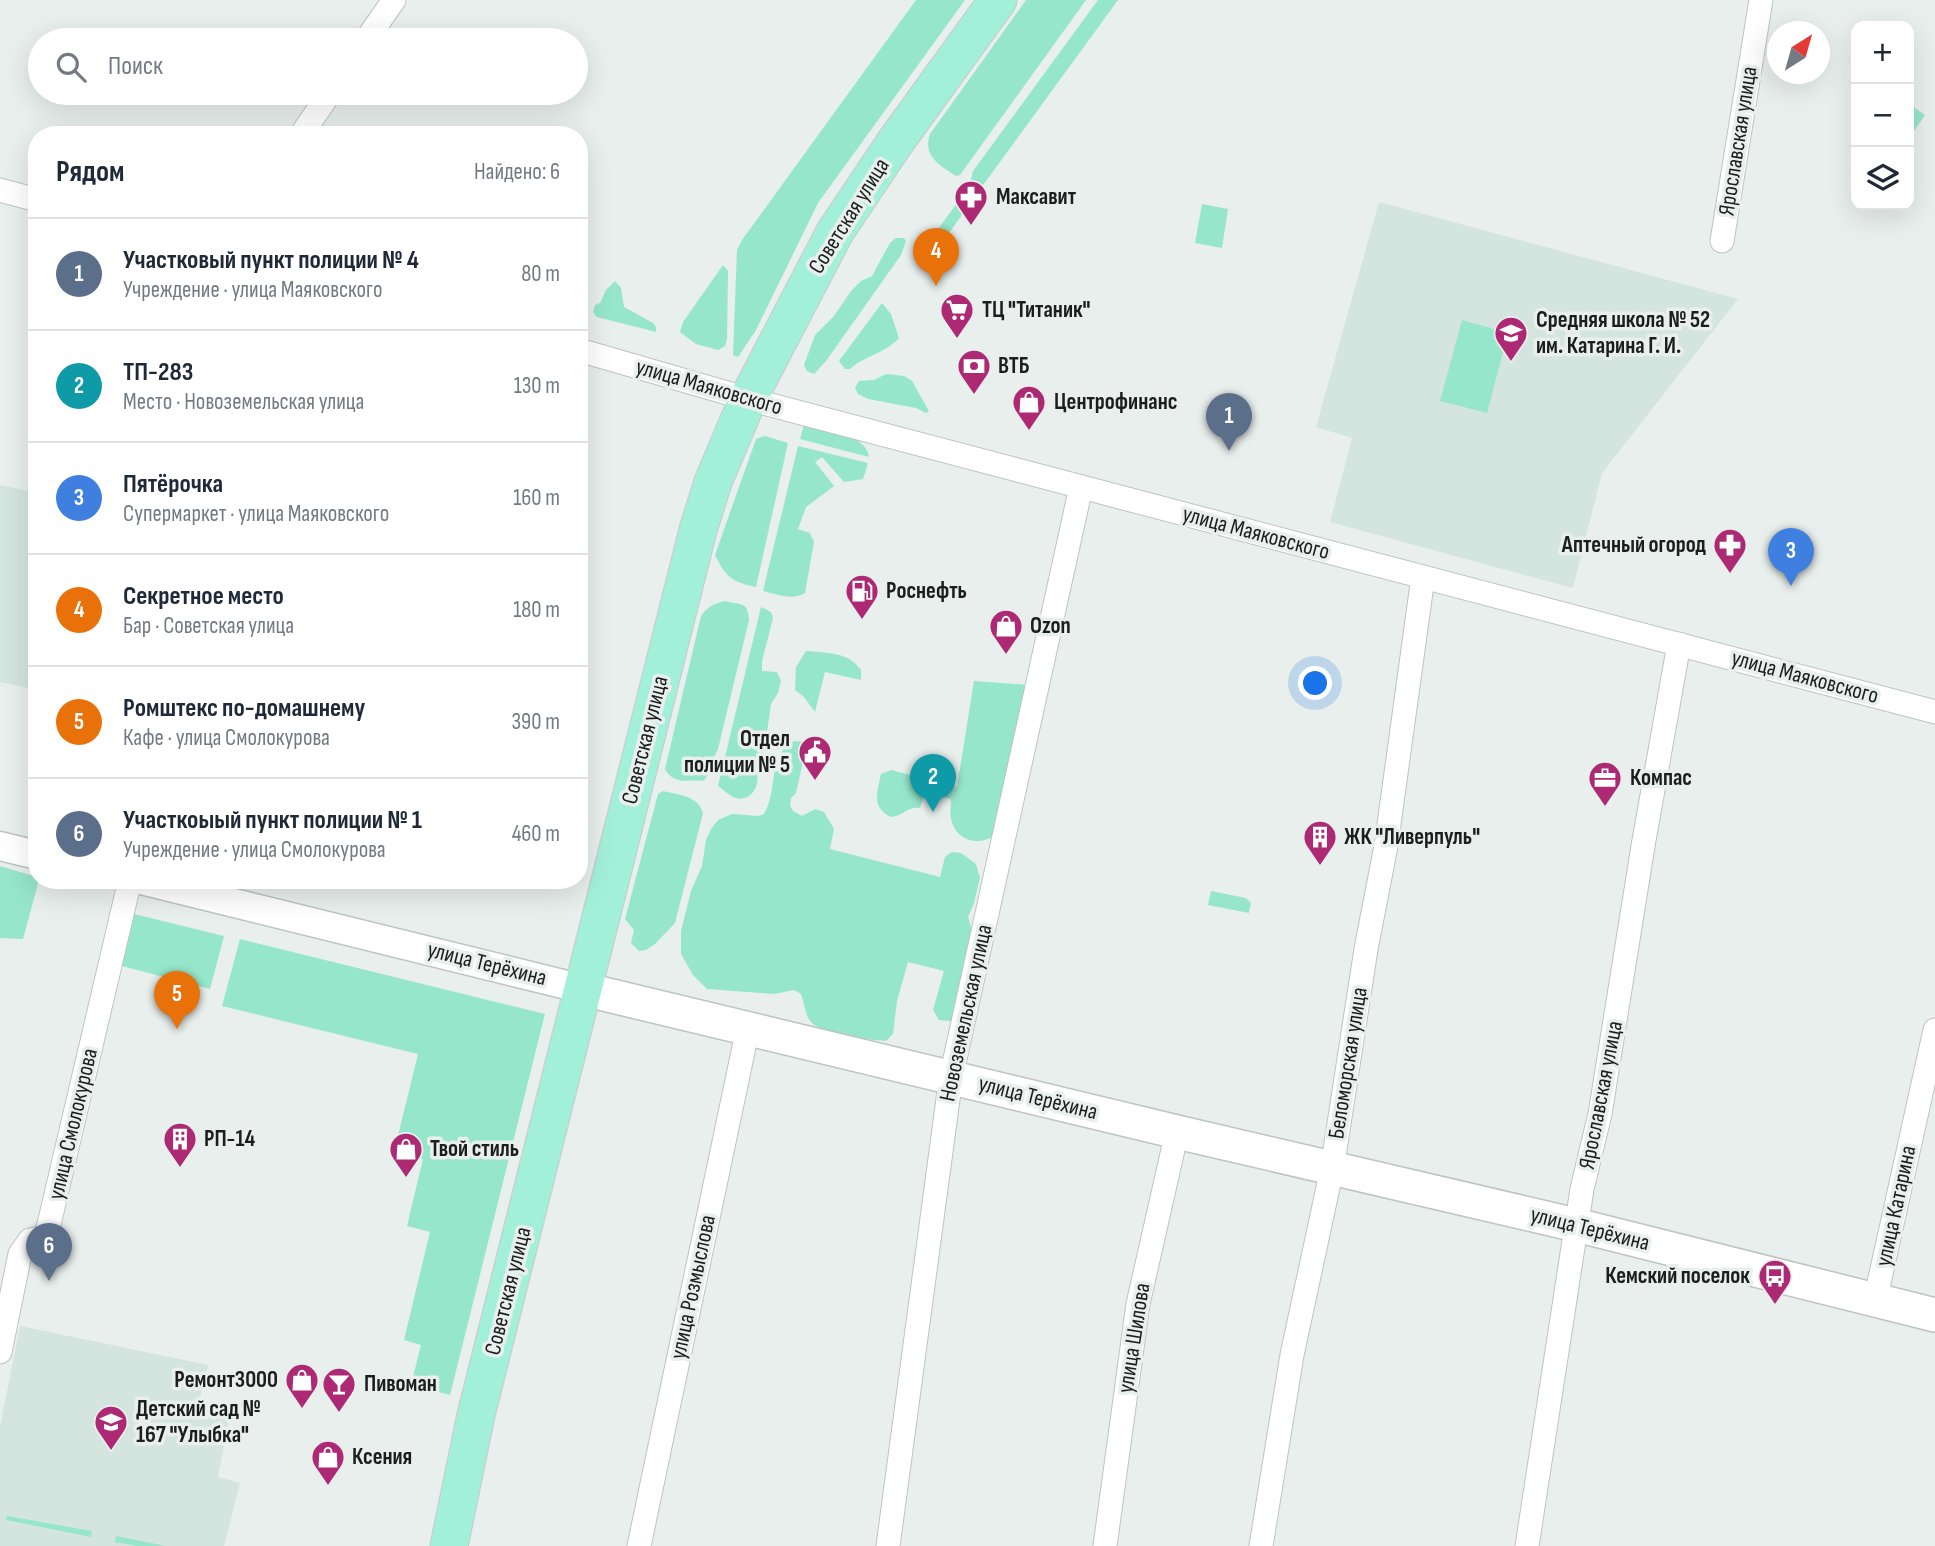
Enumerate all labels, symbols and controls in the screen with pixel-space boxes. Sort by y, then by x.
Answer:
north arrow [1767,21,1830,84]
map controls [1851,21,1914,210]
button: + [1851,21,1914,84]
search box [28,28,588,105]
icon: search [52,48,90,86]
text: Поиск [108,51,163,82]
street label: Ярославская улица [1712,64,1764,218]
button: − [1851,84,1914,147]
button: layers [1851,147,1914,210]
street label: Советская улица [802,153,896,279]
text: Рядом [56,154,124,190]
text: Найдено: 6 [474,158,560,186]
pharmacy icon: Максавит [952,178,990,227]
place label: Максавит [996,183,1077,211]
pin: 4 [913,228,959,286]
text: Участковый пункт полиции № 4 [123,245,419,276]
text: 1 [74,260,84,288]
text: 80 m [521,260,560,288]
text: Учреждение · улица Маяковского [123,276,382,304]
supermarket icon: ТЦ "Титаник" [938,291,976,340]
place label: ТЦ "Титаник" [982,296,1091,324]
place label: Средняя школа № 52 им. Катарина Г. И. [1536,306,1710,360]
school or university icon: Средняя школа № 52 им. Катарина Г. И. [1492,314,1530,363]
bank icon: ВТБ [955,347,993,396]
place label: ВТБ [998,352,1030,380]
street label: улица Маяковского [633,353,785,421]
text: ТП-283 [123,357,193,388]
text: 2 [74,372,84,400]
text: 130 m [514,372,560,400]
shop icon: Центрофинанс [1010,383,1048,432]
text: Место · Новоземельская улица [123,388,364,416]
place label: Центрофинанс [1054,388,1177,416]
pin: 1 [1206,393,1252,451]
text: Пятёрочка [123,469,223,500]
text: 3 [74,484,84,512]
text: 160 m [513,484,560,512]
text: Супермаркет · улица Маяковского [123,500,389,528]
street label: улица Маяковского [1179,500,1333,566]
pharmacy icon: Аптечный огород [1711,526,1749,575]
pin: 3 [1768,528,1814,586]
place label: Аптечный огород [1561,531,1706,559]
fuel station icon: Роснефть [843,572,881,621]
place label: Роснефть [886,577,967,605]
text: Секретное место [123,581,284,612]
text: 4 [74,596,84,624]
text: 180 m [513,596,560,624]
shop icon: Ozon [987,607,1025,656]
text: Бар · Советская улица [123,612,294,640]
place label: Ozon [1030,612,1071,640]
street label: улица Маяковского [1728,644,1882,710]
your location [1298,666,1332,700]
street label: Советская улица [616,673,674,807]
text: Ромштекс по-домашнему [123,693,365,724]
text: 5 [74,708,84,736]
text: 390 m [511,708,560,736]
text: Кафе · улица Смолокурова [123,724,330,752]
place label: Отдел полиции № 5 [684,725,790,779]
public building icon: Отдел полиции № 5 [796,733,834,782]
pin: 2 [910,754,956,812]
office icon: Компас [1586,759,1624,808]
place label: Компас [1630,764,1692,792]
text: Участкоыый пункт полиции № 1 [123,805,422,836]
building icon: ЖК "Ливерпуль" [1301,818,1339,867]
text: 6 [74,820,84,848]
text: 460 m [512,820,560,848]
place label: ЖК "Ливерпуль" [1344,823,1480,851]
text: Учреждение · улица Смолокурова [123,836,386,864]
street label: Новоземельская улица [934,922,998,1104]
street label: улица Терёхина [425,936,549,992]
pin: 5 [154,971,200,1029]
street label: Беломорская улица [1322,985,1374,1141]
street label: Ярославская улица [1573,1018,1629,1172]
street label: улица Смолокурова [42,1046,104,1202]
street label: улица Терёхина [976,1070,1100,1126]
building icon: РП-14 [161,1120,199,1169]
place label: РП-14 [204,1125,256,1153]
shop icon: Твой стиль [387,1130,425,1179]
place label: Твой стиль [430,1135,519,1163]
street label: улица Катарина [1870,1143,1922,1269]
street label: улица Терёхина [1528,1201,1652,1257]
street label: улица Розмыслова [664,1212,722,1362]
pin: 6 [26,1223,72,1281]
street label: Советская улица [479,1224,537,1358]
bus stop icon: Кемский поселок [1756,1257,1794,1306]
place label: Кемский поселок [1605,1262,1750,1290]
street label: улица Шилова [1111,1281,1157,1395]
shop icon: Ремонт3000 [283,1361,321,1410]
bar icon: Пивоман [320,1365,358,1414]
place label: Ремонт3000 [174,1366,278,1394]
place label: Пивоман [364,1370,437,1398]
place label: Детский сад № 167 "Улыбка" [136,1395,261,1449]
school or university icon: Детский сад № 167 "Улыбка" [92,1403,130,1452]
shop icon: Ксения [309,1438,347,1487]
place label: Ксения [352,1443,412,1471]

